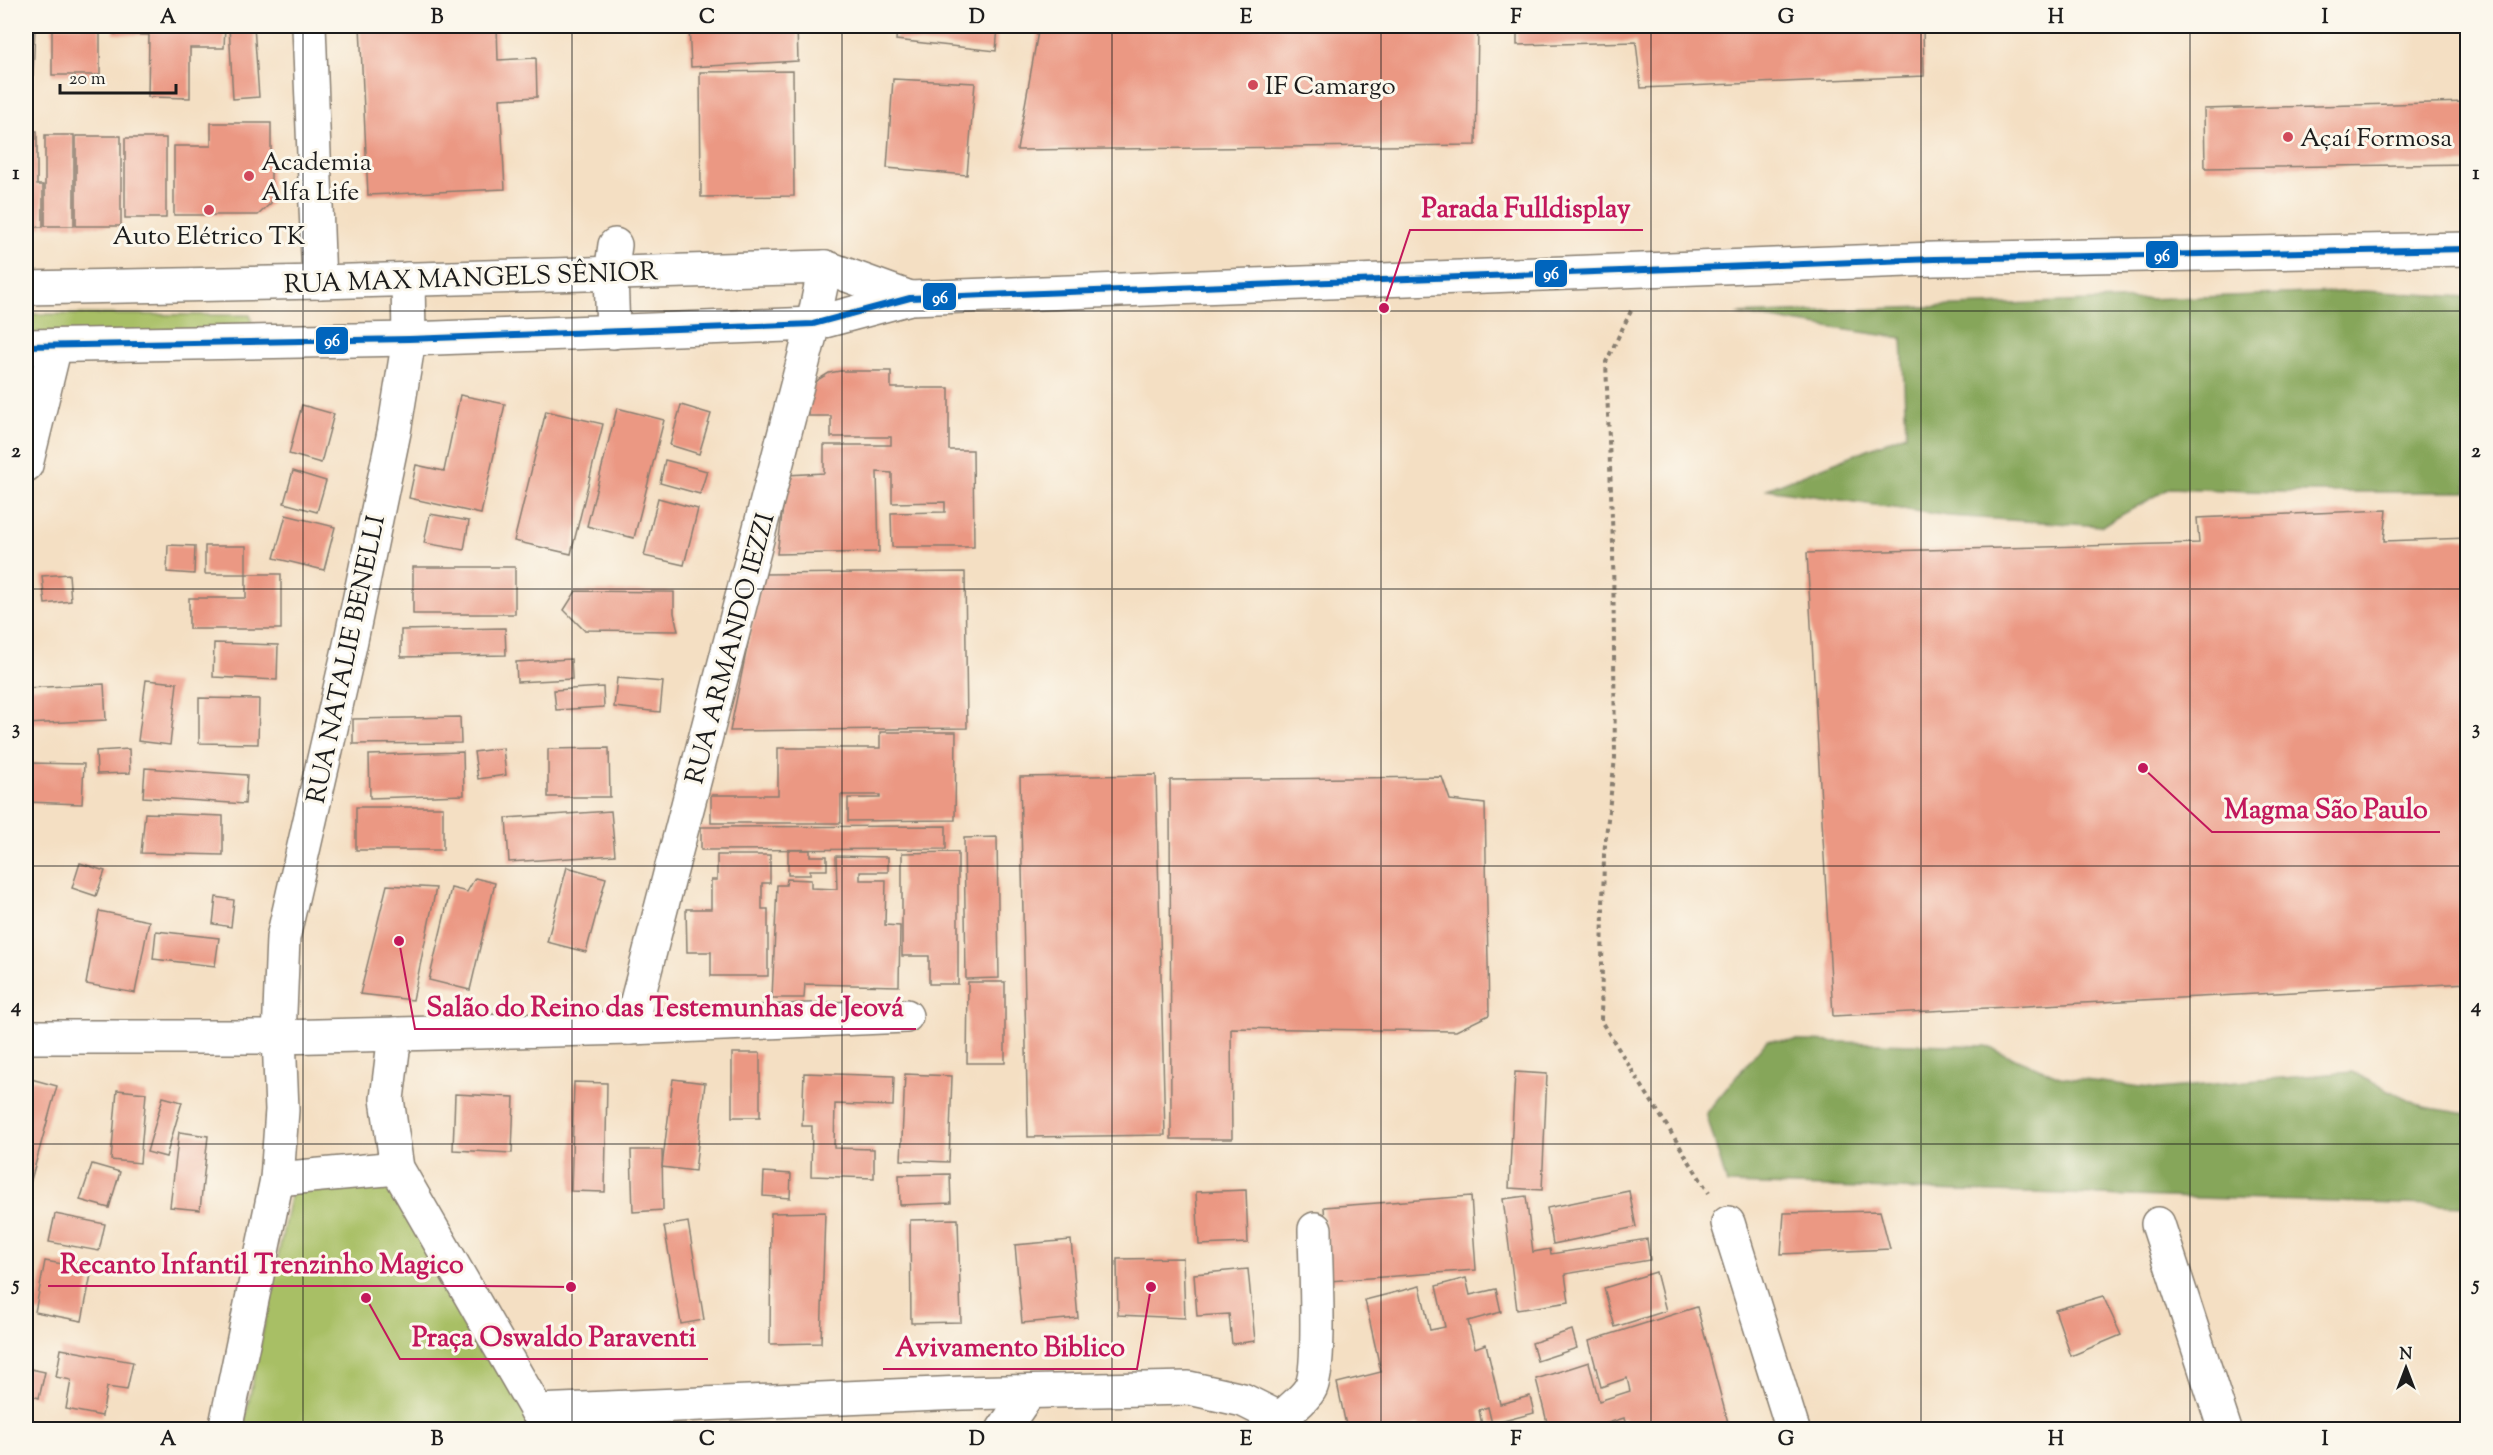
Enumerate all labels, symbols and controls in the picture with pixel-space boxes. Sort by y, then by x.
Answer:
text: A [160,4,177,33]
text: B [431,4,444,33]
text: C [699,4,715,33]
text: D [969,4,985,33]
text: E [1240,4,1253,33]
text: F [1510,4,1522,33]
text: G [1778,4,1795,33]
text: H [2048,4,2064,33]
text: I [2322,4,2329,33]
scale bar [60,57,176,95]
text: 20 m [69,67,106,93]
place label: IF Camargo [1265,69,1396,106]
marker: IF Camargo [1246,78,1260,92]
place label: Açaí Formosa [2300,121,2452,158]
marker: Açaí Formosa [2281,130,2295,144]
place label: Academia Alfa Life [261,145,372,212]
text: 1 [13,160,20,189]
text: 1 [2473,160,2480,189]
marker: Academia Alfa Life [242,169,256,183]
callout: Parada Fulldisplay [1410,185,1643,230]
text: Parada Fulldisplay [1422,191,1631,230]
marker: Auto Elétrico TK [202,203,216,217]
place label: Auto Elétrico TK [112,219,306,256]
line badge: 96 [2145,240,2179,269]
text: 96 [2154,246,2170,269]
street label: RUA MAX MANGELS SÊNIOR [283,254,659,305]
line badge: 96 [1534,259,1568,288]
text: 96 [1543,264,1559,287]
line badge: 96 [922,282,957,311]
text: 96 [932,288,948,311]
line badge: 96 [315,326,349,355]
text: 96 [324,331,340,354]
text: 2 [11,438,21,467]
text: 2 [2471,438,2481,467]
street label: RUA ARMANDO IEZZI [677,508,786,788]
street label: RUA NATALIE BENELLI [299,512,396,807]
text: 3 [12,715,20,744]
text: 3 [2472,715,2480,744]
callout: Magma São Paulo [2212,787,2440,832]
text: Magma São Paulo [2224,792,2428,831]
callout: Salão do Reino das Testemunhas de Jeová [415,984,916,1029]
text: Salão do Reino das Testemunhas de Jeová [426,990,904,1029]
text: 4 [10,993,21,1022]
text: 4 [2470,993,2481,1022]
callout: Recanto Infantil Trenzinho Magico [48,1241,475,1286]
text: Recanto Infantil Trenzinho Magico [60,1247,464,1286]
text: 5 [11,1271,20,1300]
text: 5 [2471,1271,2480,1300]
callout: Praça Oswaldo Paraventi [400,1314,708,1359]
text: Praça Oswaldo Paraventi [412,1320,696,1359]
callout: Avivamento Biblico [883,1324,1137,1369]
text: Avivamento Biblico [895,1330,1125,1369]
north arrow [2376,1338,2436,1398]
text: N [2400,1344,2413,1367]
text: A [160,1426,177,1455]
text: B [431,1426,444,1455]
text: C [699,1426,715,1455]
text: D [969,1426,985,1455]
text: E [1240,1426,1253,1455]
text: F [1510,1426,1522,1455]
text: G [1778,1426,1795,1455]
text: H [2048,1426,2064,1455]
text: I [2322,1426,2329,1455]

